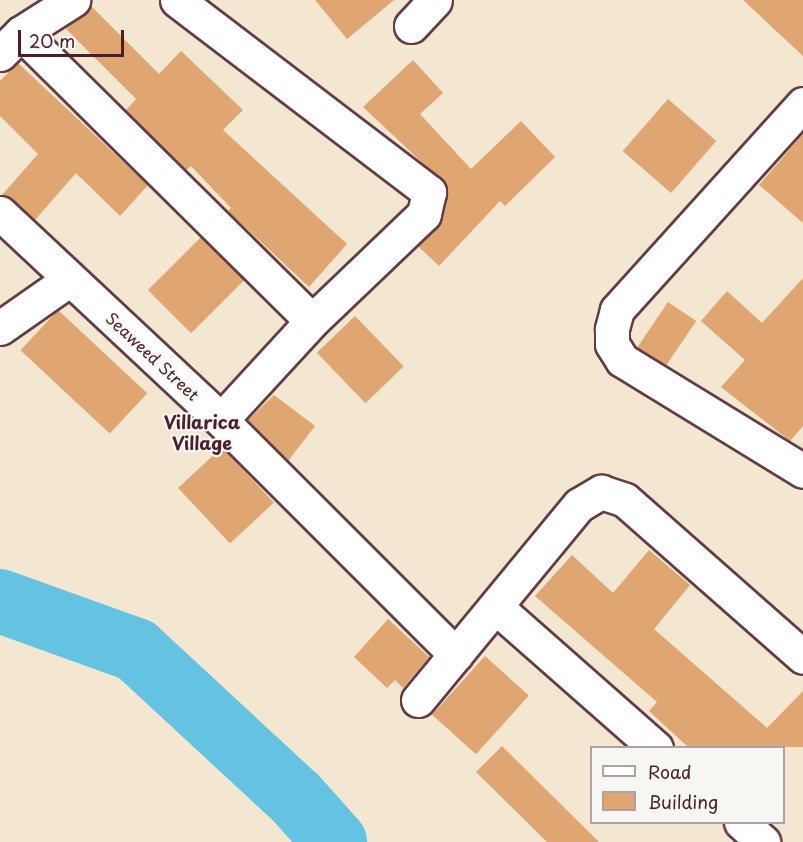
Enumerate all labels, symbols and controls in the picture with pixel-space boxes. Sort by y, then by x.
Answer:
scale bar [21,18,128,56]
text: 20 m [29,27,75,54]
street label: Seaweed Street [102,308,204,404]
district label: Villarica Village [164,412,240,454]
legend [590,746,785,824]
text: Road [648,758,692,785]
text: Building [648,788,718,815]

